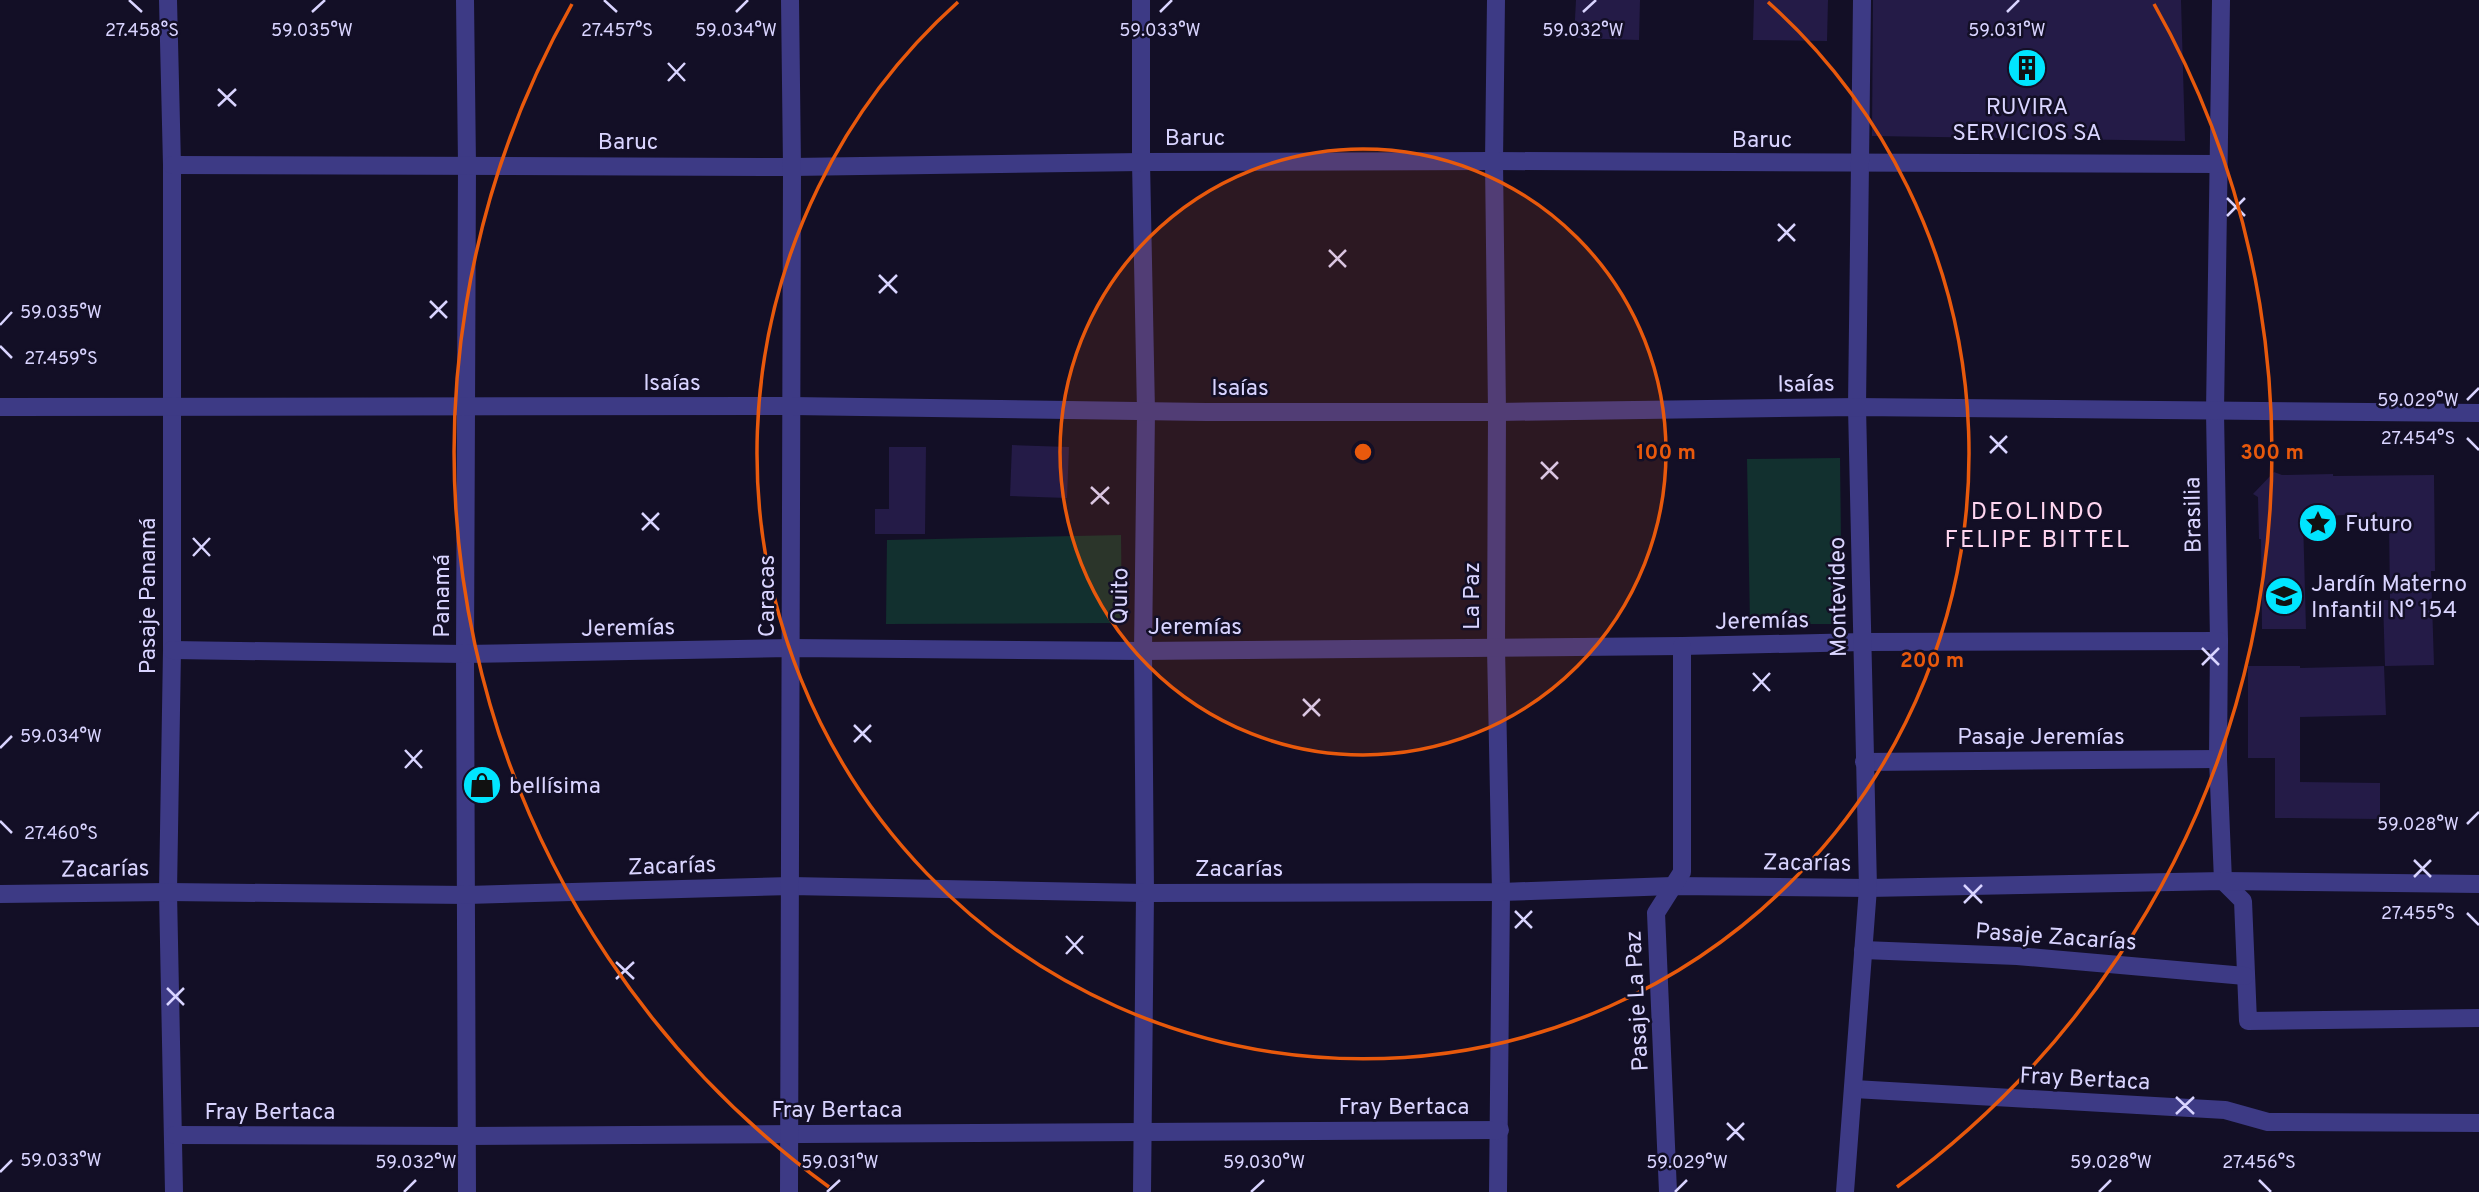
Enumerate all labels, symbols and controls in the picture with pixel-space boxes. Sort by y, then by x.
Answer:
text: 27.458°S [105,20,179,43]
text: 59.035°W [271,20,353,43]
text: 27.457°S [581,20,653,43]
text: 59.034°W [695,20,777,43]
text: 59.033°W [1119,20,1201,43]
text: 59.032°W [1542,20,1624,43]
text: 59.031°W [1968,20,2046,43]
building icon: RUVIRA SERVICIOS SA [2006,47,2048,89]
place label: RUVIRA SERVICIOS SA [1952,94,2102,149]
street label: Baruc [1165,125,1225,154]
street label: Baruc [1732,127,1792,156]
street label: Baruc [598,129,658,158]
text: 59.035°W [20,302,102,325]
text: 27.459°S [24,348,98,371]
street label: Isaías [643,370,701,399]
street label: Isaías [1777,371,1835,400]
street label: Isaías [1211,375,1269,404]
text: 59.029°W [2377,390,2459,413]
text: 27.454°S [2381,428,2455,451]
centre of rings [1351,440,1375,464]
text: 100 m [1636,440,1696,467]
text: 300 m [2240,440,2304,467]
street label: Brasilia [2179,477,2210,553]
district label: DEOLINDO FELIPE BITTEL [1944,498,2132,556]
place icon: Futuro [2297,502,2339,544]
place label: Futuro [2345,511,2413,540]
street label: Pasaje Panamá [135,518,164,674]
street label: Montevideo [1824,537,1855,657]
street label: Panamá [429,554,458,638]
street label: Caracas [754,555,783,637]
street label: La Paz [1459,562,1488,630]
street label: Quito [1107,567,1136,625]
place label: Jardín Materno Infantil N° 154 [2311,571,2467,626]
school or university icon: Jardín Materno Infantil N° 154 [2263,575,2305,617]
street label: Jeremías [1715,607,1809,638]
street label: Jeremías [581,614,675,645]
street label: Jeremías [1148,614,1242,643]
text: 200 m [1900,648,1964,675]
street label: Pasaje Jeremías [1957,724,2125,753]
text: 59.034°W [20,726,102,749]
shop icon: bellísima [461,764,503,806]
place label: bellísima [509,773,601,802]
text: 59.028°W [2377,814,2459,837]
text: 27.460°S [24,823,98,846]
street label: Zacarías [1762,849,1852,880]
street label: Zacarías [627,851,717,884]
street label: Zacarías [60,855,150,886]
street label: Zacarías [1195,856,1283,885]
text: 27.455°S [2381,903,2455,926]
street label: Pasaje Zacarías [1974,918,2138,959]
street label: Pasaje La Paz [1620,930,1657,1072]
street label: Fray Bertaca [2019,1063,2151,1098]
street label: Fray Bertaca [1339,1094,1469,1123]
street label: Fray Bertaca [772,1097,902,1126]
street label: Fray Bertaca [205,1099,335,1128]
text: 59.033°W [20,1150,102,1173]
text: 59.032°W [375,1152,457,1175]
text: 59.031°W [801,1152,879,1175]
text: 59.030°W [1223,1152,1305,1175]
text: 59.029°W [1646,1152,1728,1175]
text: 59.028°W [2070,1152,2152,1175]
text: 27.456°S [2222,1152,2296,1175]

